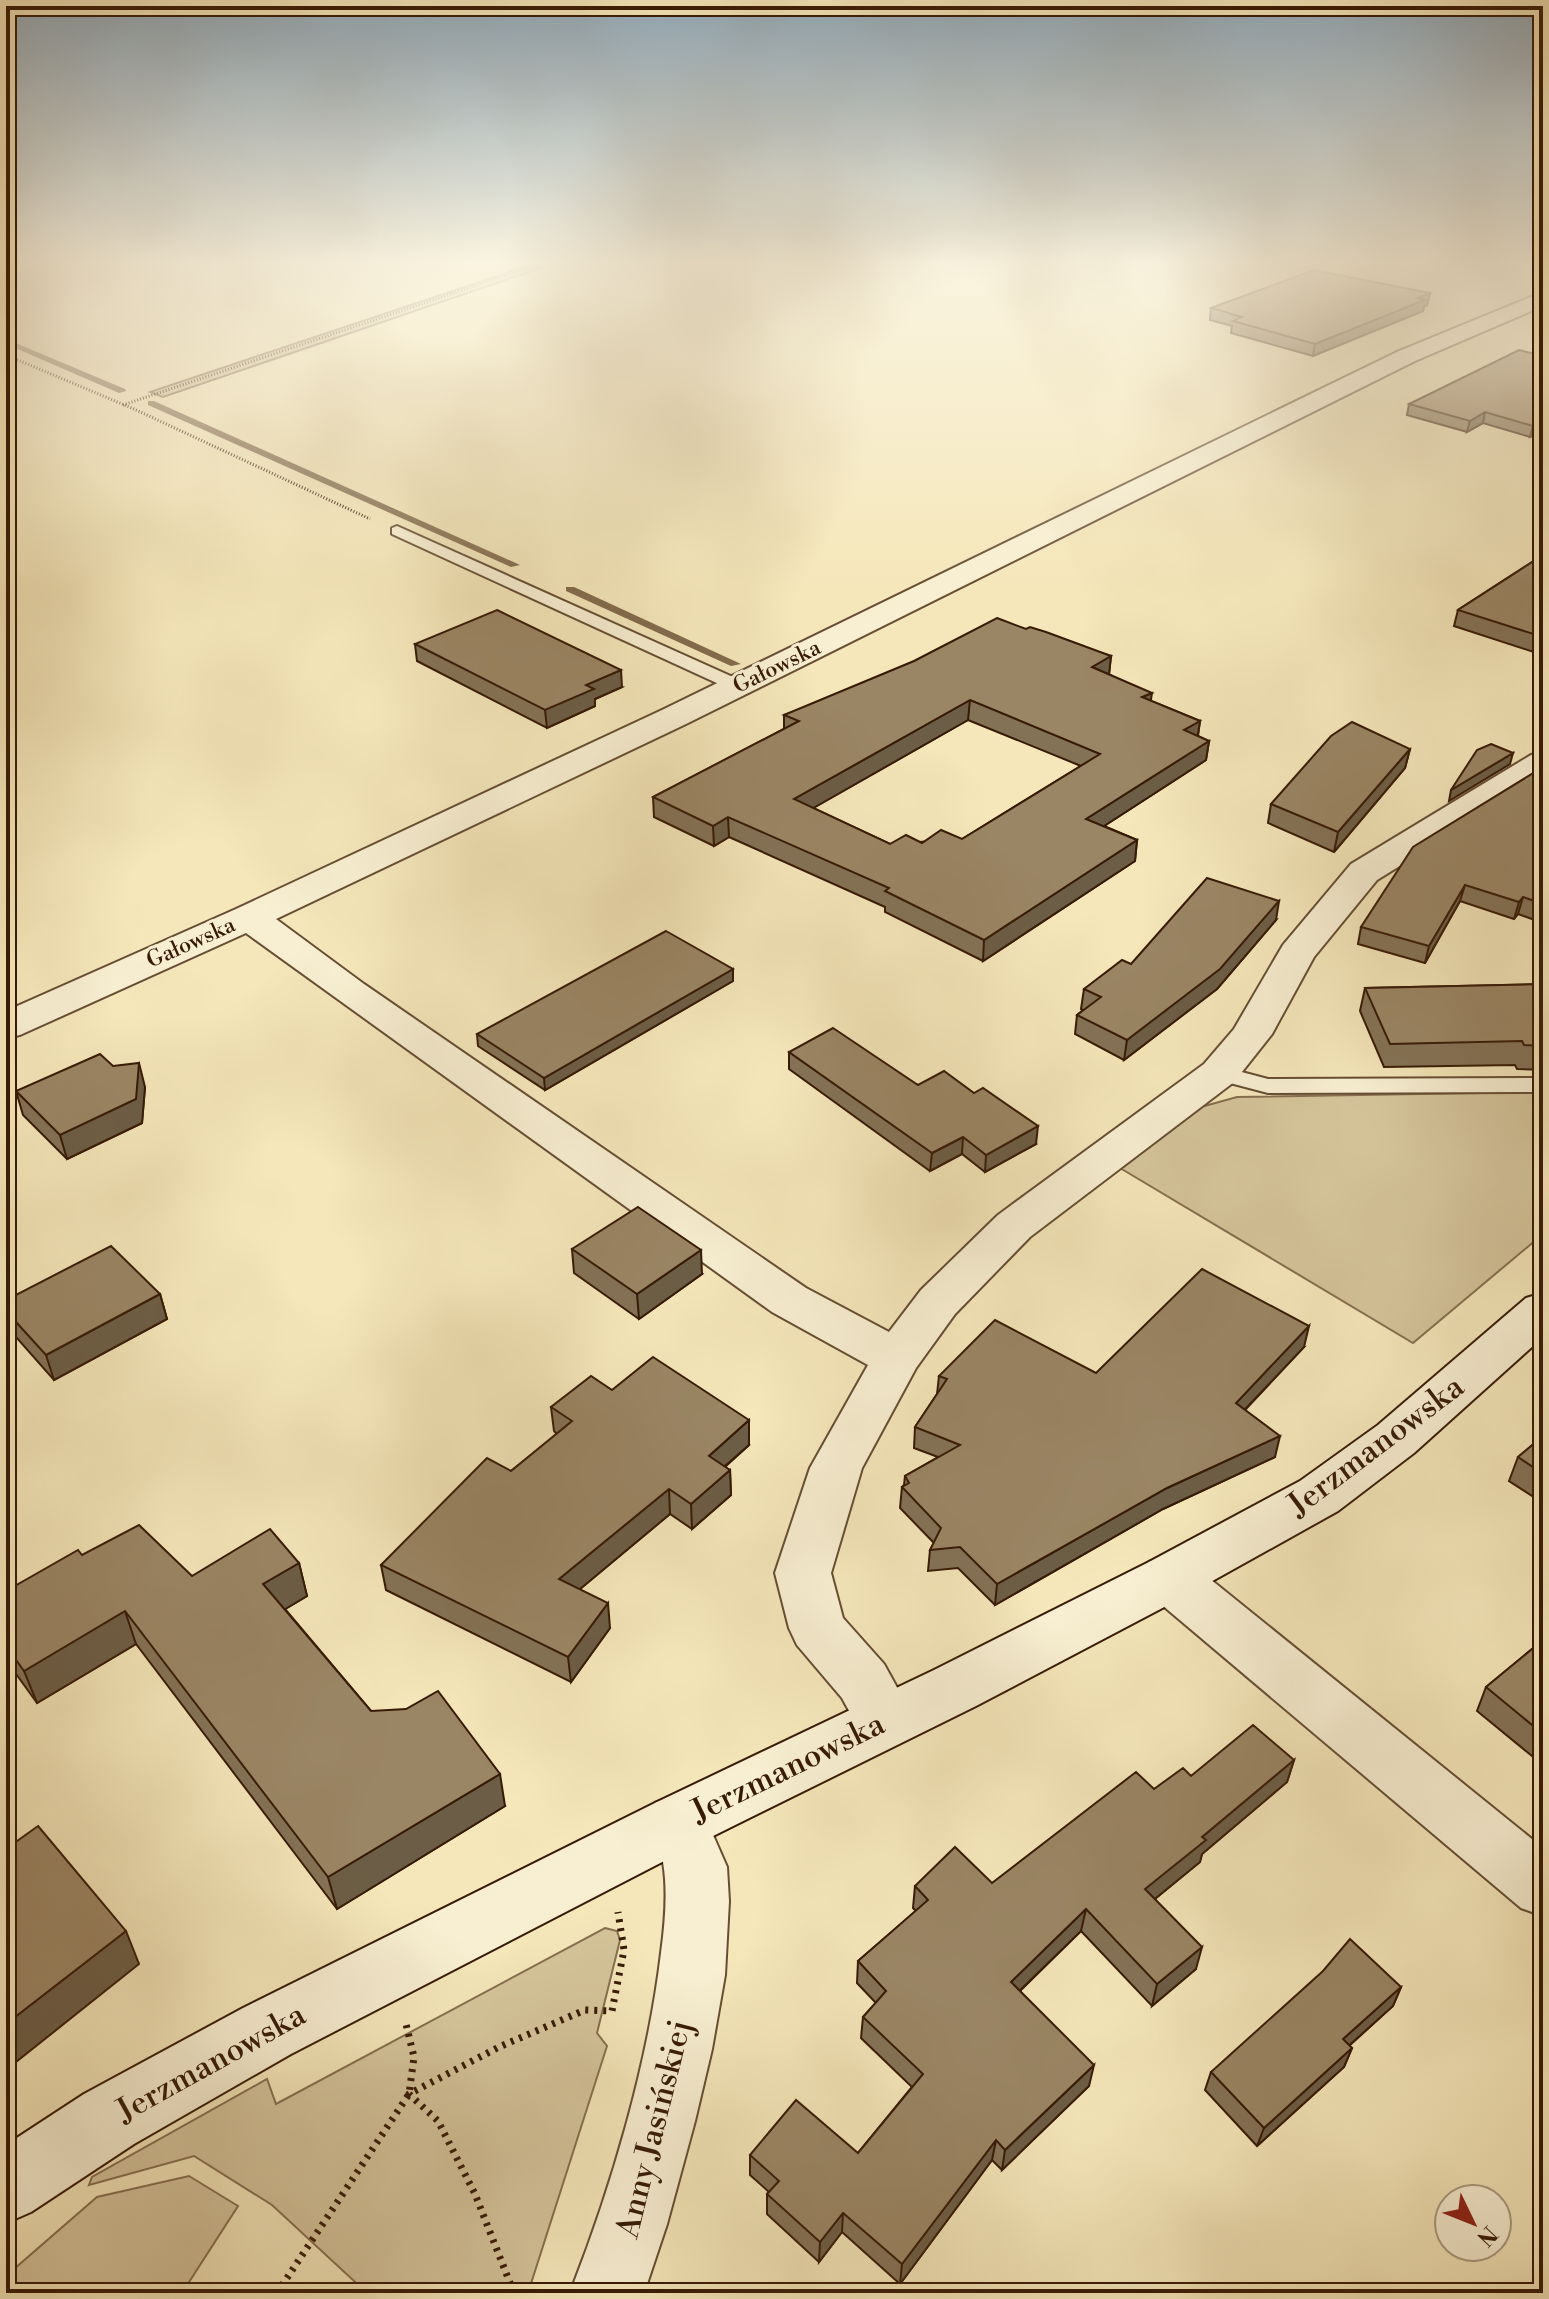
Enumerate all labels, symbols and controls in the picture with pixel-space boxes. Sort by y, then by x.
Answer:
street label: Gałowska [729,634,826,700]
street label: Gałowska [142,911,240,975]
street label: Jerzmanowska [1279,1366,1473,1526]
street label: Jerzmanowska [684,1704,892,1832]
street label: Jerzmanowska [108,1994,313,2132]
street label: Anny Jasińskiej [607,2016,700,2243]
north arrow [1433,2183,1513,2263]
text: N [1470,2220,1502,2252]

